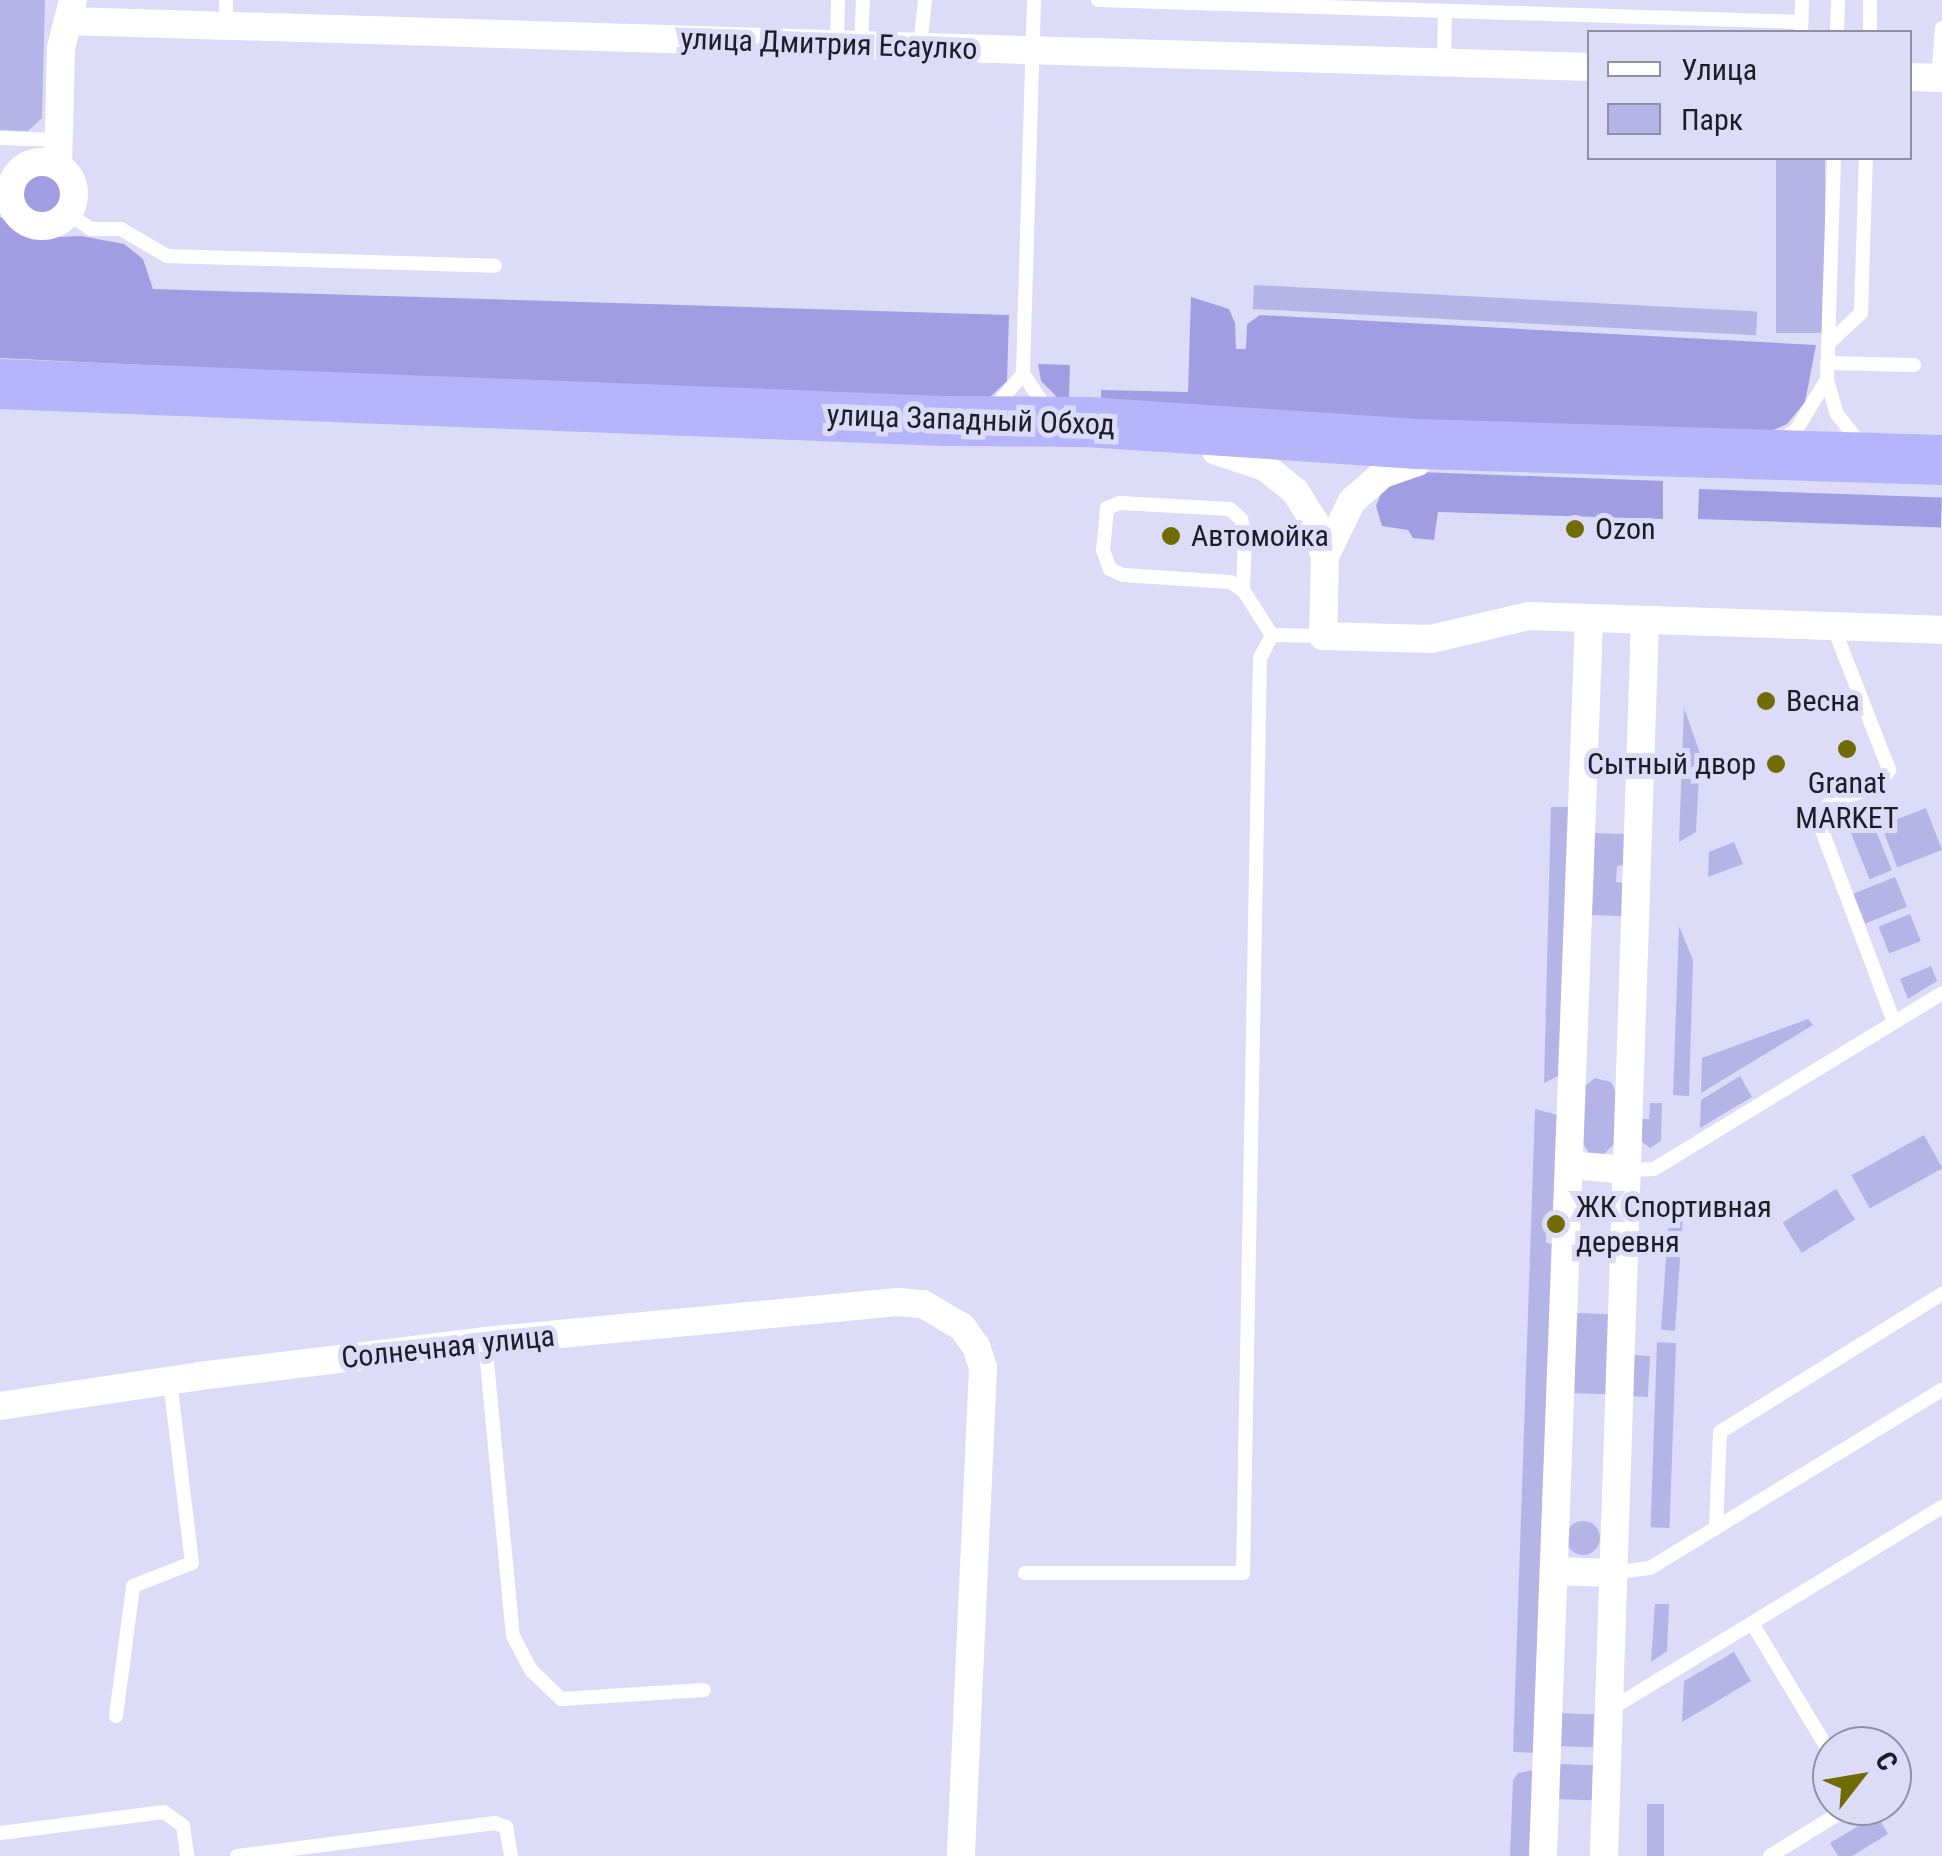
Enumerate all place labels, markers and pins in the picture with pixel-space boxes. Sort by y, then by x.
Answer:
place label: Ozon [1595,511,1656,547]
place label: Автомойка [1191,518,1329,554]
marker: Ozon [1564,518,1586,540]
marker: Автомойка [1160,525,1182,547]
place label: Весна [1786,683,1860,719]
marker: Весна [1755,690,1777,712]
marker: Granat MARKET [1836,738,1858,760]
place label: Сытный двор [1587,746,1756,782]
marker: Сытный двор [1765,753,1787,775]
place label: Granat MARKET [1795,765,1899,836]
place label: ЖК Спортивная деревня [1576,1189,1772,1260]
marker: ЖК Спортивная деревня [1545,1213,1567,1235]

